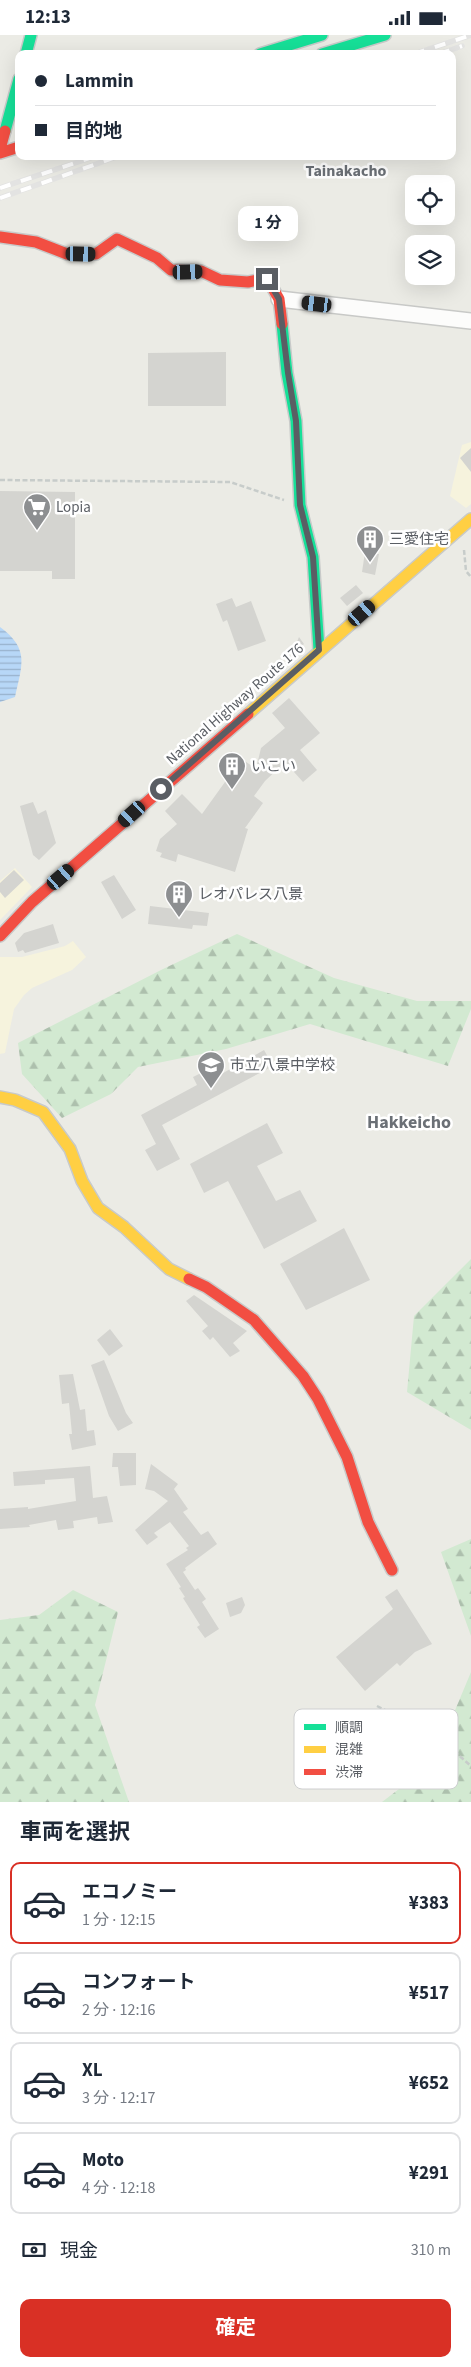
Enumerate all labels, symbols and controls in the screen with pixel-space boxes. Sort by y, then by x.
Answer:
text: 12:13 [25,4,71,31]
text: Lammin [65,68,134,95]
text: 目的地 [65,118,122,145]
district label: Tainakacho [306,160,387,182]
map controls [405,175,455,285]
button: locate [405,175,455,225]
callout: 1 分 [237,207,297,241]
text: 1 分 [254,212,282,234]
button: layers [405,235,455,285]
car [65,246,96,262]
car [172,264,203,280]
route end [256,268,278,290]
car [301,295,332,313]
supermarket icon: Lopia [22,492,52,531]
place label: Lopia [56,497,91,518]
building icon: 三愛住宅 [355,524,385,563]
place label: 三愛住宅 [389,529,449,550]
car [345,597,378,629]
street label: National Highway Route 176 [162,638,308,770]
building icon: いこい [217,751,247,790]
place label: いこい [251,756,296,777]
route start [150,778,172,800]
car [115,798,148,830]
car [44,861,77,893]
building icon: レオパレス八景 [164,879,194,918]
place label: レオパレス八景 [198,884,303,905]
school or university icon: 市立八景中学校 [196,1050,226,1089]
place label: 市立八景中学校 [230,1055,335,1076]
district label: Hakkeicho [367,1110,451,1135]
legend [294,1709,458,1789]
text: 順調 [335,1718,363,1738]
text: 混雑 [335,1740,363,1760]
text: 渋滞 [335,1763,363,1783]
text: 車両を選択 [20,1816,130,1848]
text: エコノミー [82,1879,177,1906]
icon: car [22,1881,67,1926]
text: ¥383 [409,1890,449,1917]
text: 1 分 · 12:15 [82,1909,155,1931]
text: コンフォート [82,1969,195,1996]
icon: car [22,1971,67,2016]
text: ¥517 [409,1980,449,2007]
text: 2 分 · 12:16 [82,1999,155,2021]
text: XL [82,2057,103,2084]
icon: car [22,2061,67,2106]
text: ¥652 [409,2070,449,2097]
text: 3 分 · 12:17 [82,2087,155,2109]
text: Moto [82,2147,124,2174]
icon: car [22,2151,67,2196]
text: ¥291 [409,2160,449,2187]
text: 4 分 · 12:18 [82,2177,155,2199]
icon: cash [20,2236,48,2264]
text: 現金 [60,2238,98,2265]
text: 310 m [411,2239,451,2261]
button: 確定 [20,2299,451,2357]

